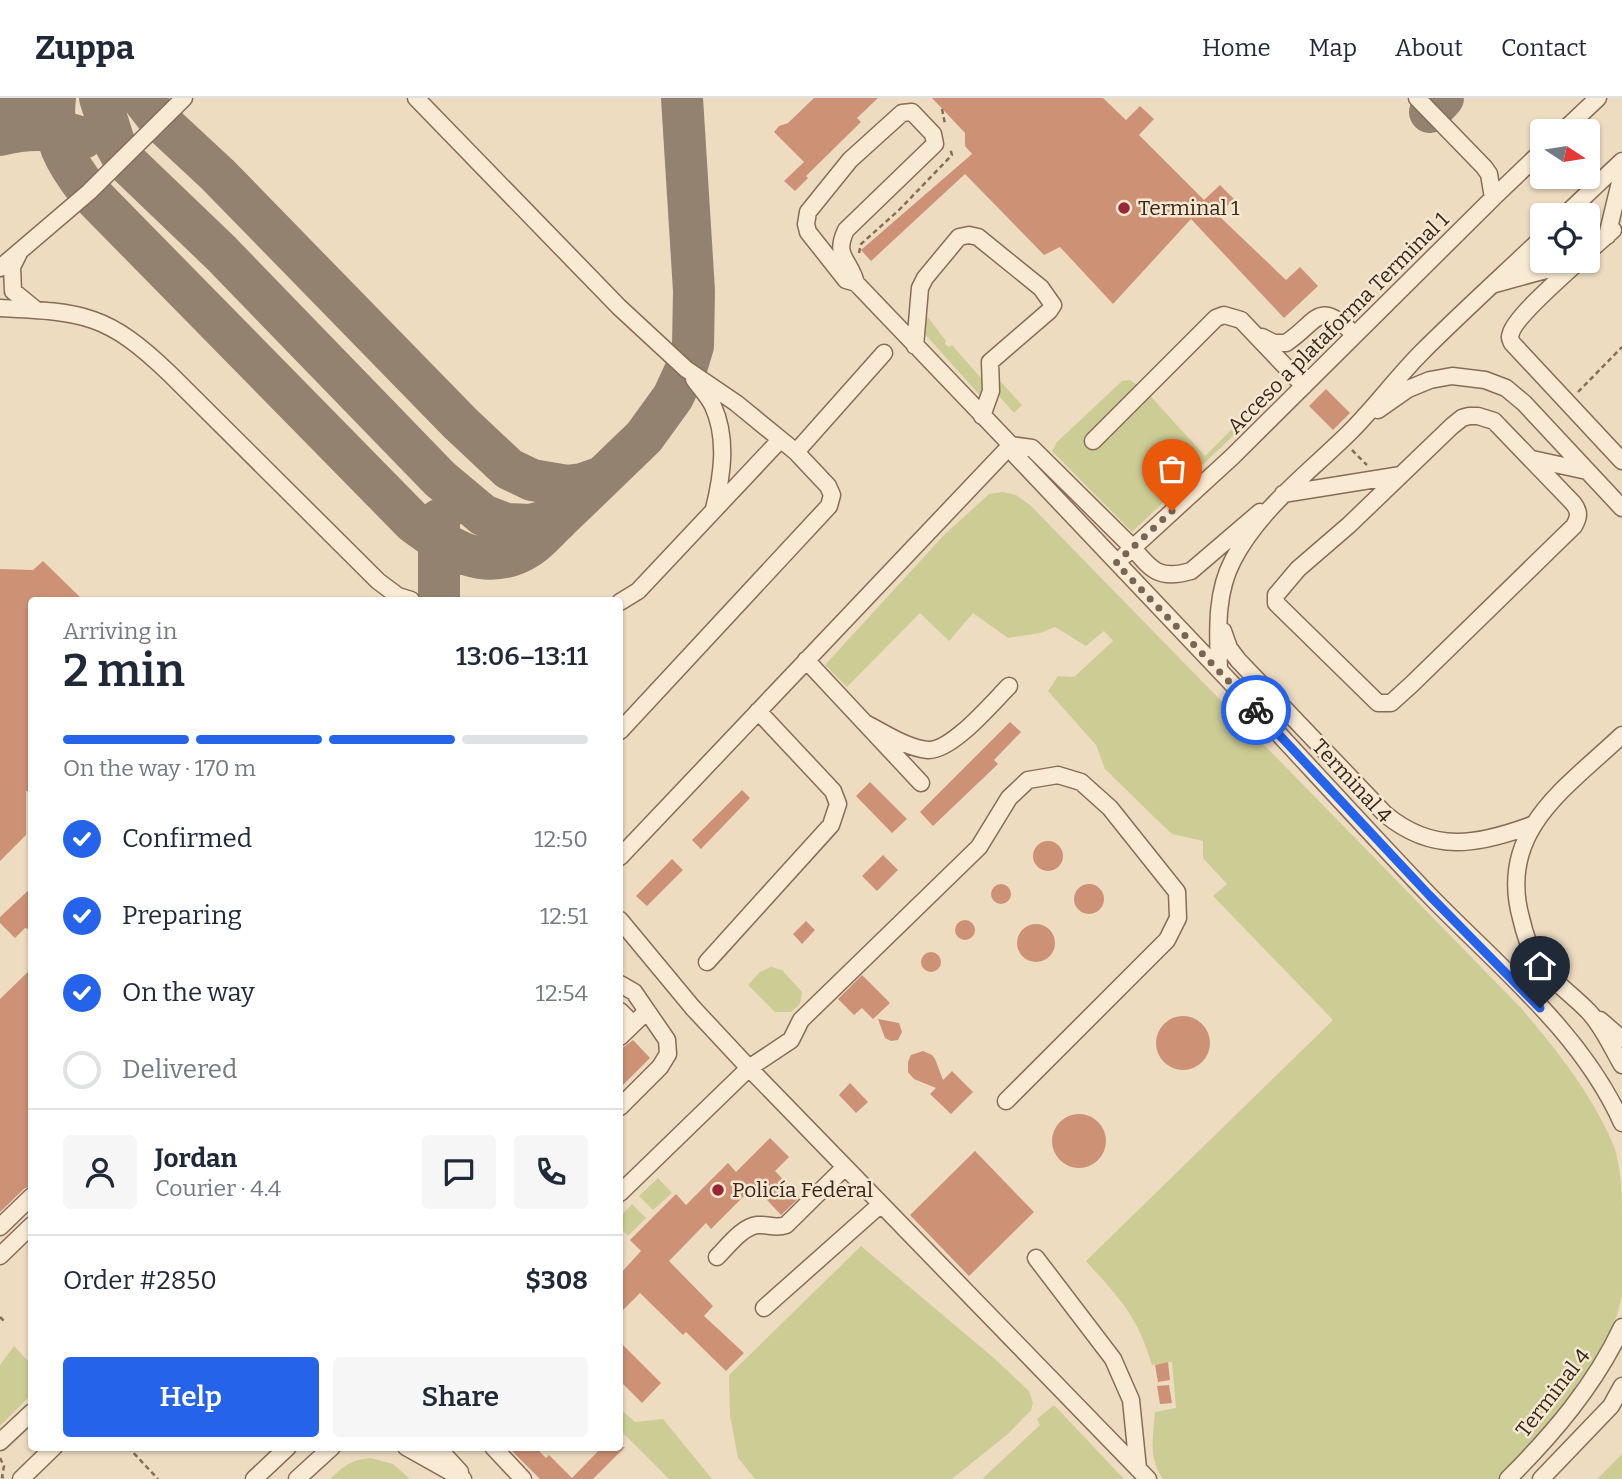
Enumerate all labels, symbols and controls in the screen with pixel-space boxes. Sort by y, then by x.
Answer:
text: Zuppa [35,28,134,68]
text: Home [1202,34,1271,62]
text: Map [1309,34,1357,62]
text: About [1395,34,1463,62]
text: Contact [1501,34,1587,62]
north arrow [1530,119,1600,189]
map controls [1530,119,1600,273]
place label: Terminal 1 [1138,195,1240,221]
marker: Terminal 1 [1116,200,1132,216]
button: locate [1530,203,1600,273]
street label: Acceso a plataforma Terminal 1 [1222,206,1455,439]
pin [1142,439,1202,511]
icon: bag [1153,450,1191,488]
text: Arriving in [63,617,177,645]
text: 13:06–13:11 [456,641,588,672]
text: 2 min [63,643,185,698]
courier [1221,675,1291,745]
icon: bike [1237,691,1275,729]
street label: Terminal 4 [1307,734,1397,828]
text: On the way · 170 m [63,754,256,782]
icon: check [63,820,101,858]
text: Confirmed [122,823,252,854]
text: 12:50 [534,825,588,853]
icon: check [63,897,101,935]
text: Preparing [122,900,242,931]
text: 12:51 [540,902,588,930]
pin [1510,936,1570,1008]
icon: home [1521,947,1559,985]
icon: check [63,974,101,1012]
text: On the way [122,977,255,1008]
text: 12:54 [536,979,588,1007]
text: Delivered [122,1054,237,1085]
button: person [63,1135,137,1209]
button: chat [422,1135,496,1209]
button: phone [514,1135,588,1209]
text: Jordan [155,1143,237,1174]
text: Courier · 4.4 [155,1174,281,1202]
place label: Policía Federal [732,1177,873,1203]
marker: Policía Federal [710,1182,726,1198]
text: Order #2850 [63,1265,217,1296]
text: $308 [525,1265,588,1296]
street label: Terminal 4 [1510,1344,1596,1442]
button: Help [63,1357,319,1437]
button: Share [333,1357,588,1437]

